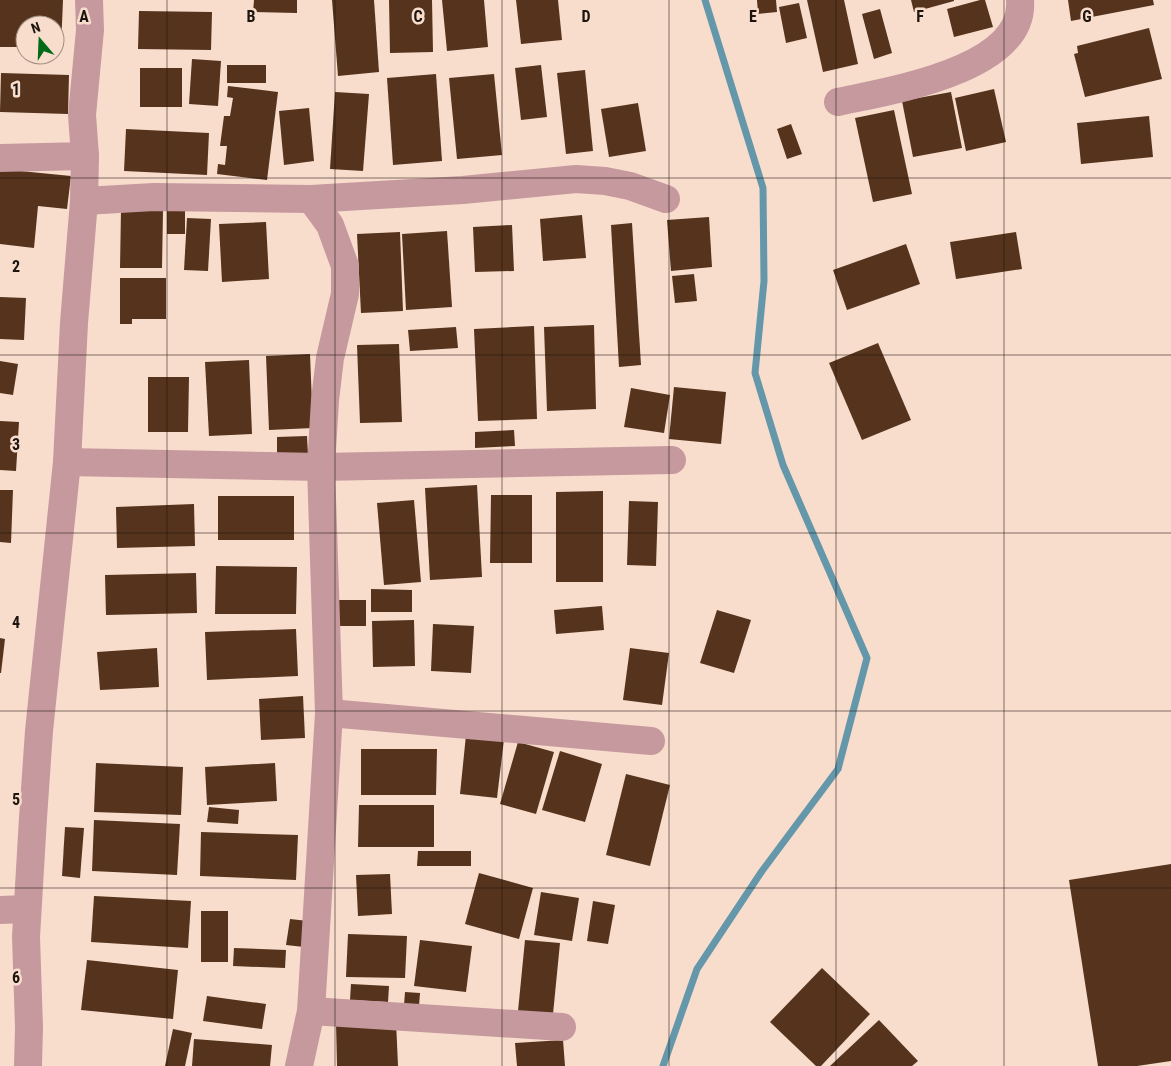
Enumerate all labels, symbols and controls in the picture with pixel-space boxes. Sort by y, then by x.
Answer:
text: A [79,7,89,26]
text: B [247,7,256,26]
text: C [413,7,423,26]
text: D [581,7,591,26]
text: E [749,7,757,26]
text: F [916,7,924,26]
text: G [1082,7,1092,26]
north arrow [15,15,65,65]
text: N [29,19,42,37]
text: 1 [12,80,20,99]
text: 2 [12,257,20,276]
text: 3 [12,435,20,454]
text: 4 [12,613,20,632]
text: 5 [12,790,20,809]
text: 6 [12,968,20,987]

